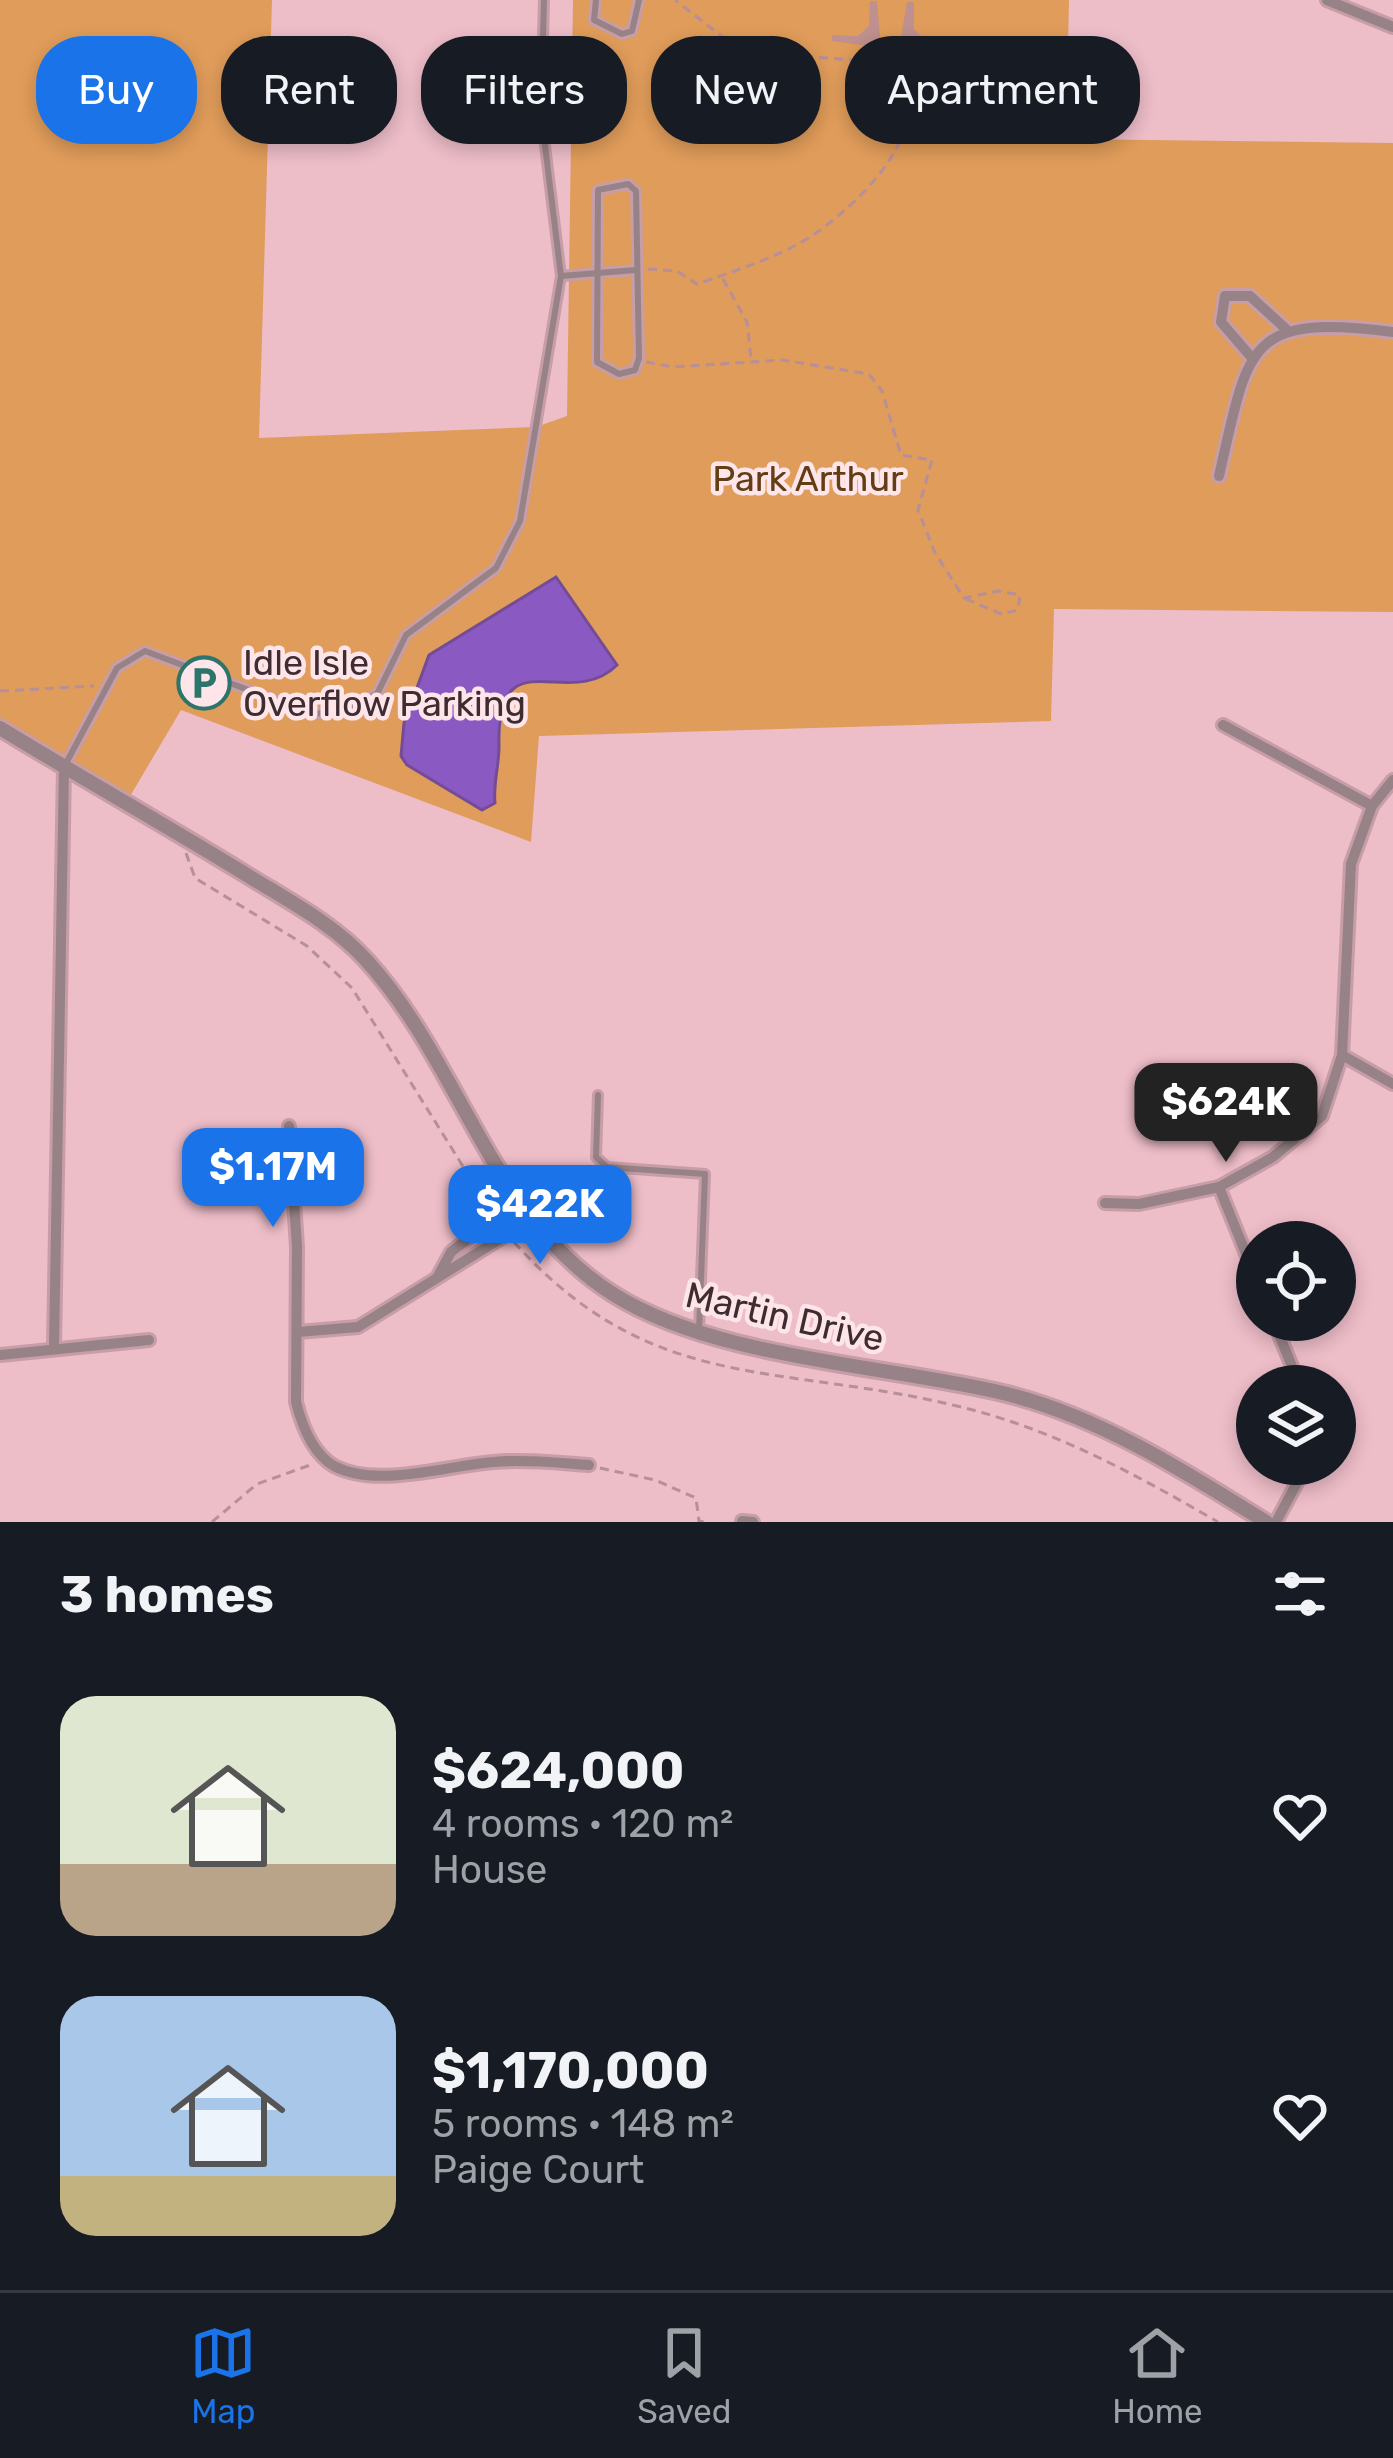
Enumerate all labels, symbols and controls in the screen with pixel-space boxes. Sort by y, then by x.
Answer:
chip: Buy [36,36,197,144]
chip: Rent [221,36,397,144]
chip: Filters [421,36,627,144]
chip: New [651,36,821,144]
chip: Apartment [845,36,1140,144]
park label: Park Arthur [712,457,904,500]
place label: Idle Isle Overflow Parking [243,641,526,725]
parking icon: Idle Isle Overflow Parking [176,655,232,711]
pin: $624K [1142,1063,1310,1165]
text: $624K [1161,1079,1291,1125]
pin: $1.17M [175,1128,371,1230]
text: $1.17M [209,1144,337,1190]
pin: $422K [456,1165,624,1267]
text: $422K [475,1181,605,1227]
map controls [1236,1221,1356,1485]
button: locate [1236,1221,1356,1341]
street label: Martin Drive [682,1273,888,1360]
button: layers [1236,1365,1356,1485]
icon: filters [1267,1561,1333,1627]
text: 3 homes [60,1564,274,1625]
text: $624,000 [432,1740,685,1801]
icon: home [156,1744,300,1888]
icon: heart [1267,1783,1333,1849]
text: 4 rooms · 120 m² [432,1801,733,1847]
text: House [432,1847,547,1893]
text: $1,170,000 [432,2040,709,2101]
icon: home [156,2044,300,2188]
icon: heart [1267,2083,1333,2149]
text: 5 rooms · 148 m² [432,2101,734,2147]
text: Paige Court [432,2147,644,2193]
tab: Map [190,2320,256,2431]
tab: Saved [637,2320,731,2431]
tab: Home [1112,2320,1203,2431]

